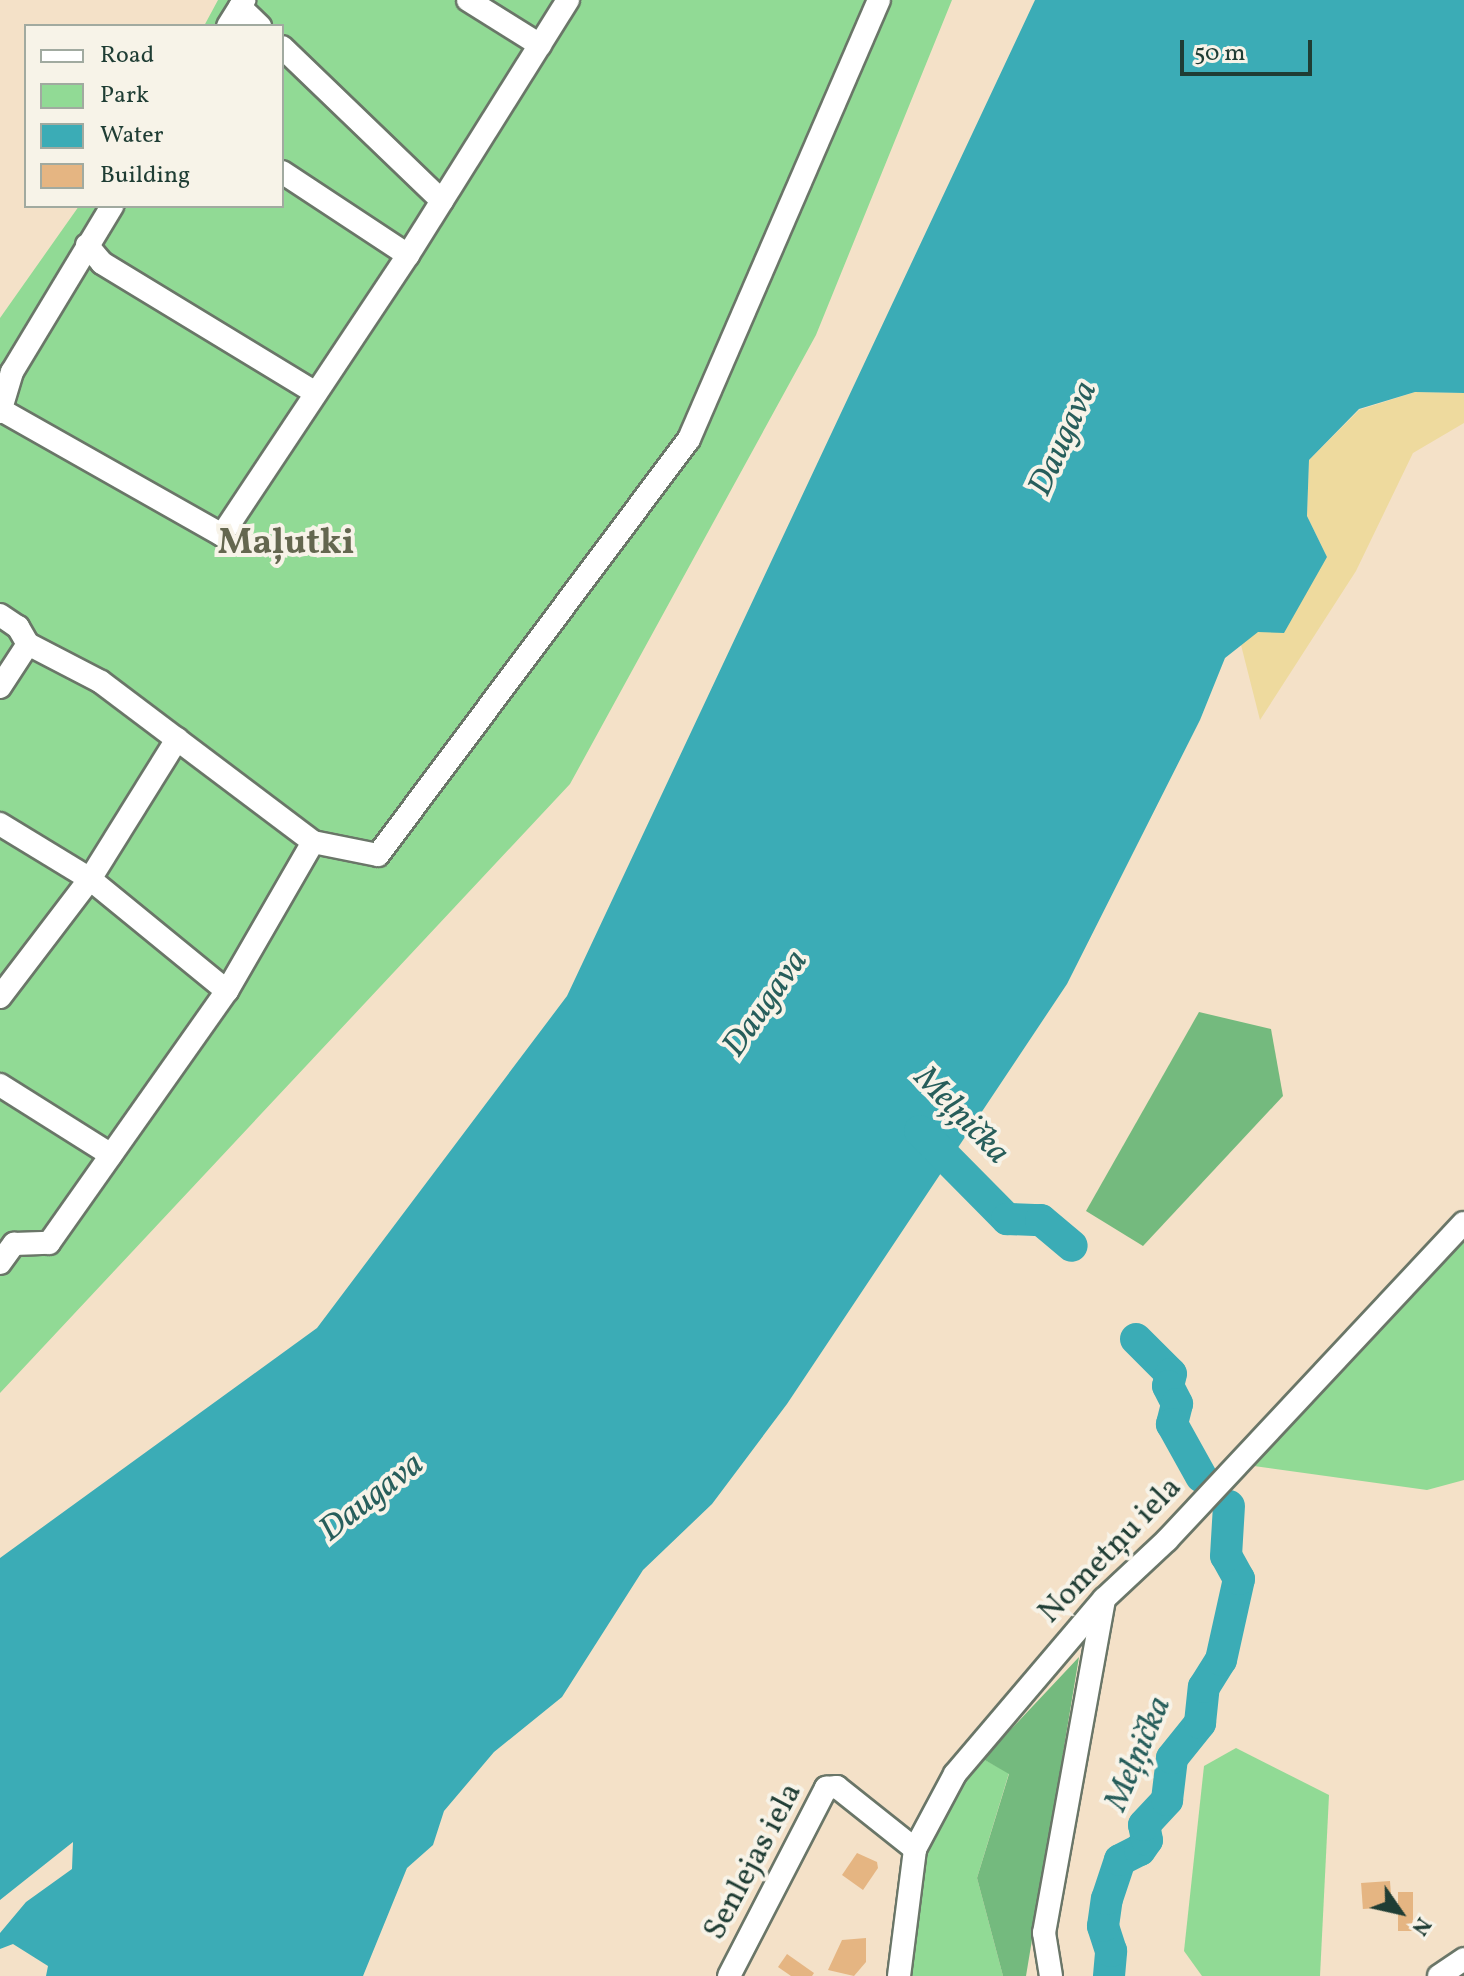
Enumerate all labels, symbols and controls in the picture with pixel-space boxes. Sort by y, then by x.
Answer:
legend [24,24,284,208]
scale bar [1184,24,1316,74]
text: 50 m [1194,37,1246,71]
text: Road [100,39,154,73]
text: Park [100,79,149,113]
text: Water [100,119,164,153]
text: Building [100,159,190,193]
water label: Daugava [1021,375,1107,503]
district label: Maļutki [218,523,354,567]
water label: Daugava [715,943,817,1065]
water label: Meļņička [905,1059,1017,1173]
water label: Daugava [312,1445,432,1551]
street label: Nometņu iela [1031,1470,1191,1632]
water label: Meļņička [1097,1691,1181,1817]
street label: Senlejas iela [697,1777,811,1947]
north arrow [1360,1872,1440,1952]
text: N [1403,1910,1438,1941]

